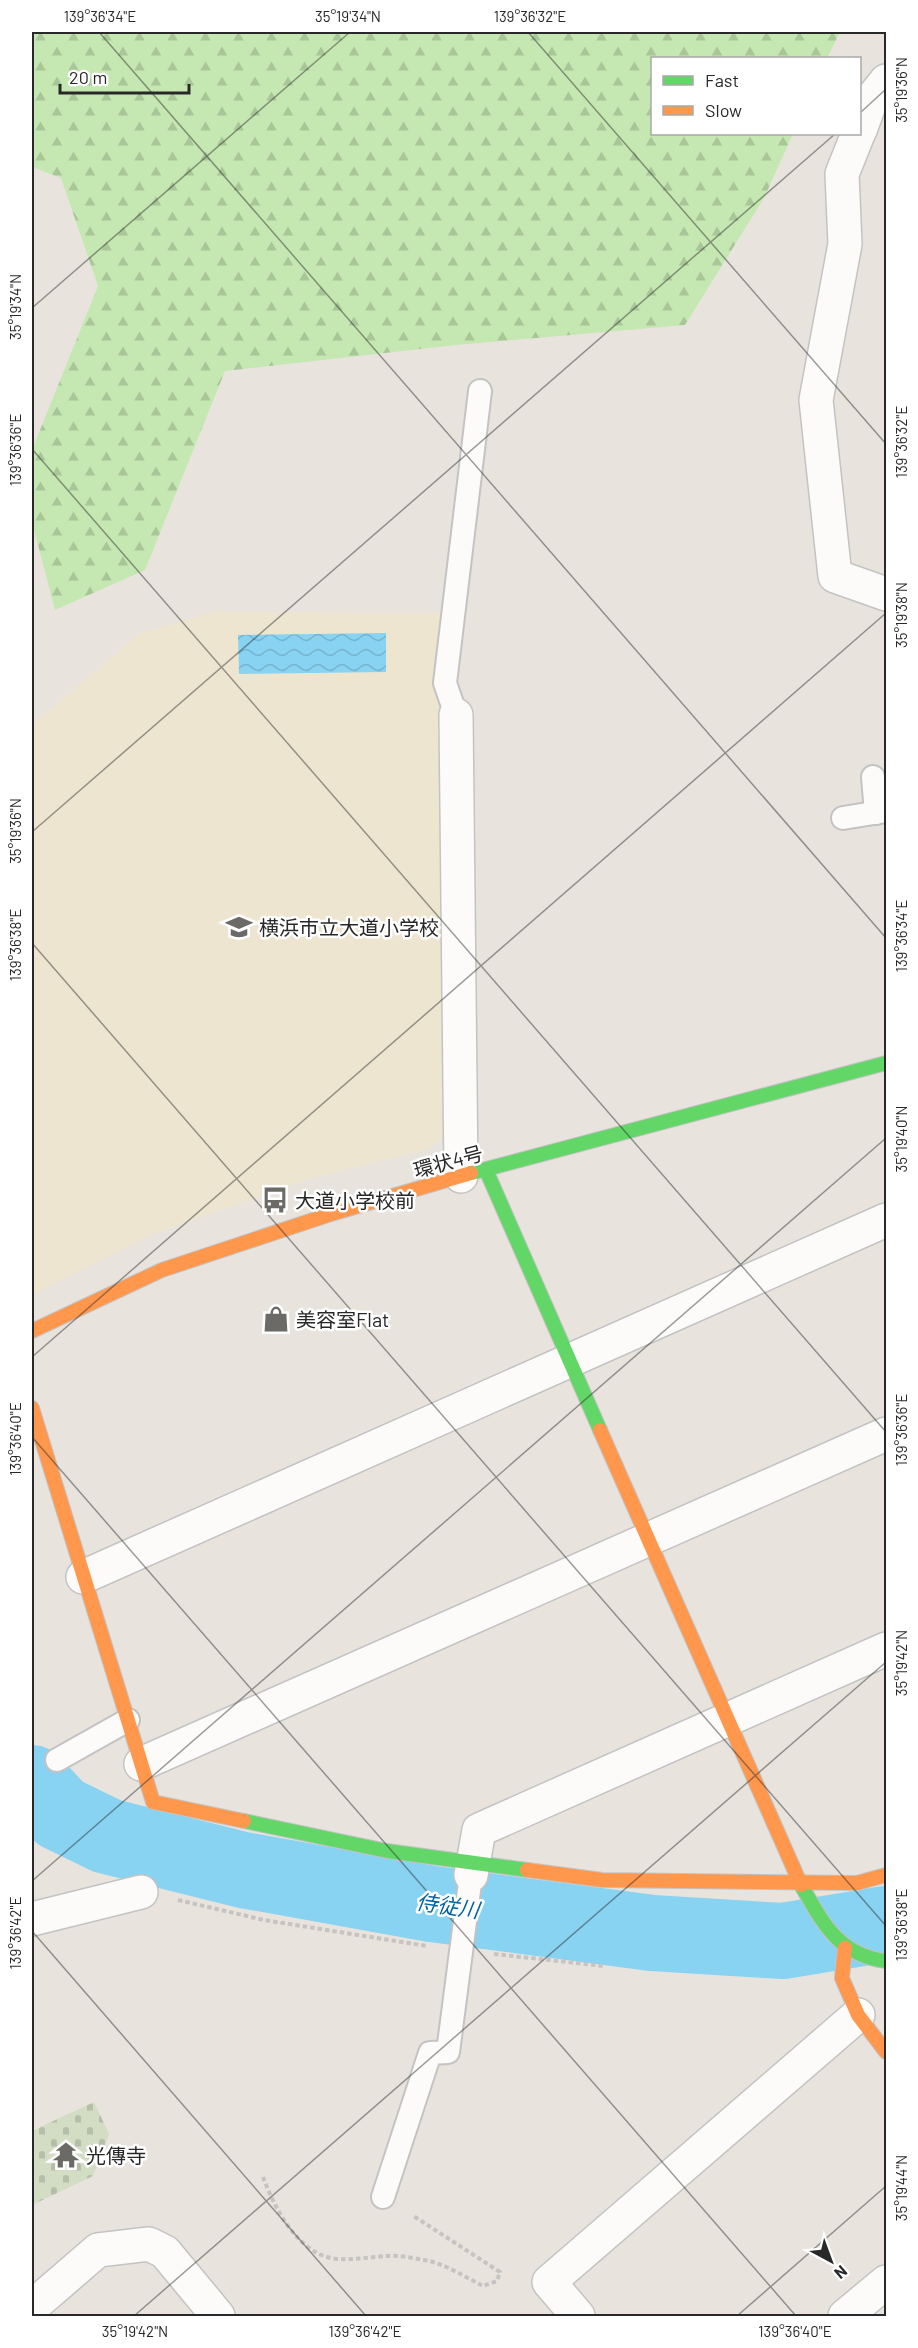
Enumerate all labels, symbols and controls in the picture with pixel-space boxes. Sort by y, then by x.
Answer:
text: 139°36'34"E [64,7,136,25]
text: 35°19'34"N [315,7,381,25]
text: 139°36'32"E [494,7,566,25]
scale bar [60,57,189,95]
legend [651,57,861,135]
text: 35°19'36"N [892,57,910,123]
text: 20 m [69,66,107,88]
text: Fast [705,69,739,91]
text: Slow [705,99,742,121]
text: 35°19'34"N [6,274,24,340]
text: 139°36'32"E [892,406,910,478]
text: 139°36'36"E [6,414,24,486]
text: 35°19'38"N [892,582,910,648]
text: 35°19'36"N [6,798,24,864]
text: 139°36'34"E [892,900,910,972]
text: 139°36'38"E [6,909,24,981]
school or university icon: 横浜市立大道小学校 [224,912,254,942]
place label: 横浜市立大道小学校 [259,915,439,939]
text: 35°19'40"N [892,1106,910,1172]
street label: 環状4号 [411,1140,485,1182]
bus stop icon: 大道小学校前 [260,1185,290,1215]
place label: 大道小学校前 [295,1188,415,1212]
shop icon: 美容室Flat [261,1304,291,1334]
place label: 美容室Flat [296,1307,389,1331]
text: 139°36'36"E [892,1394,910,1466]
text: 139°36'40"E [6,1402,24,1476]
text: 35°19'42"N [892,1630,910,1696]
water label: 侍従川 [415,1888,483,1922]
text: 139°36'38"E [892,1889,910,1961]
text: 139°36'42"E [6,1896,24,1970]
temple icon: 光傳寺 [51,2140,81,2170]
place label: 光傳寺 [86,2143,146,2167]
text: 35°19'44"N [892,2155,910,2221]
north arrow [801,2231,861,2291]
text: N [831,2262,851,2283]
text: 35°19'42"N [102,2322,168,2340]
text: 139°36'42"E [328,2322,402,2340]
text: 139°36'40"E [758,2322,832,2340]

